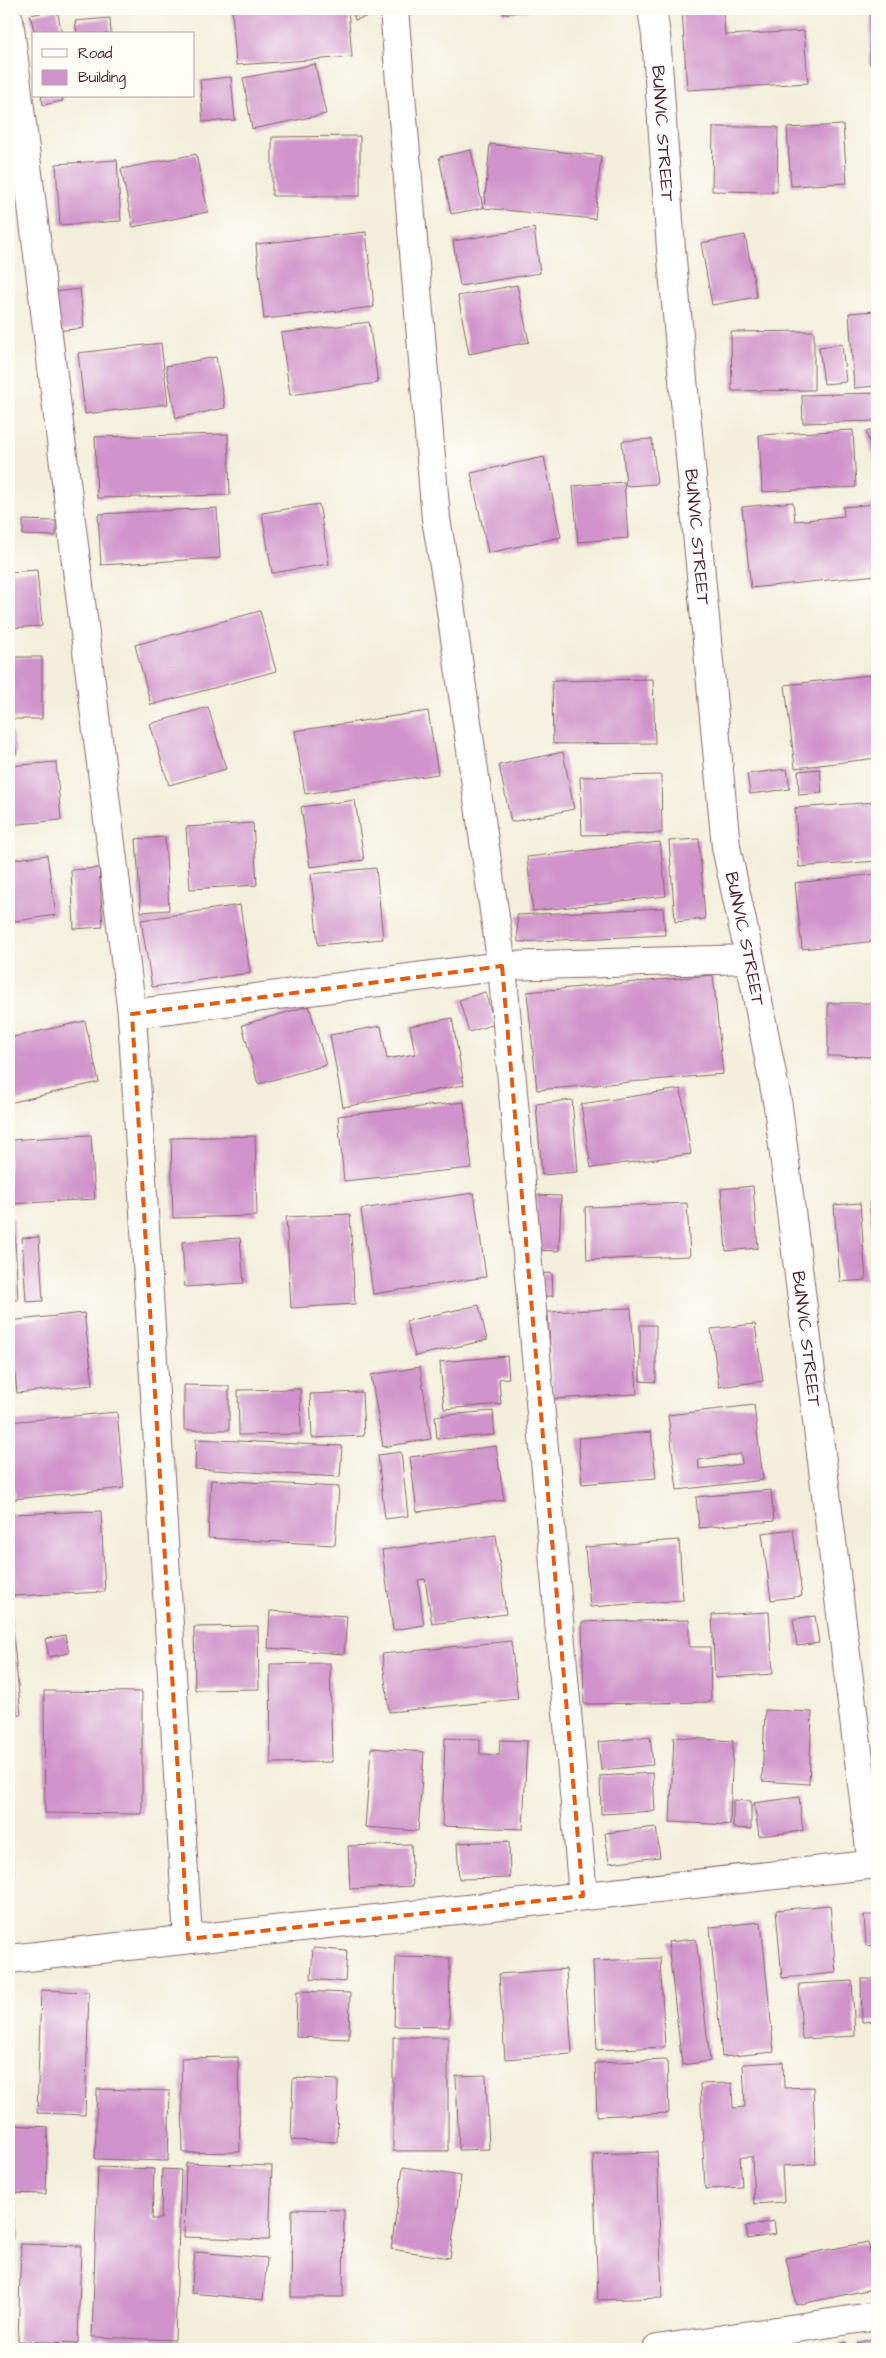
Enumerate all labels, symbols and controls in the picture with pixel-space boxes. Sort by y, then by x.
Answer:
legend [32,32,195,98]
text: Road [78,43,113,64]
street label: BUNVIC STREET [645,65,680,203]
text: Building [78,67,126,89]
street label: BUNVIC STREET [678,468,716,607]
street label: BUNVIC STREET [719,869,771,1009]
street label: BUNVIC STREET [786,1270,827,1409]

